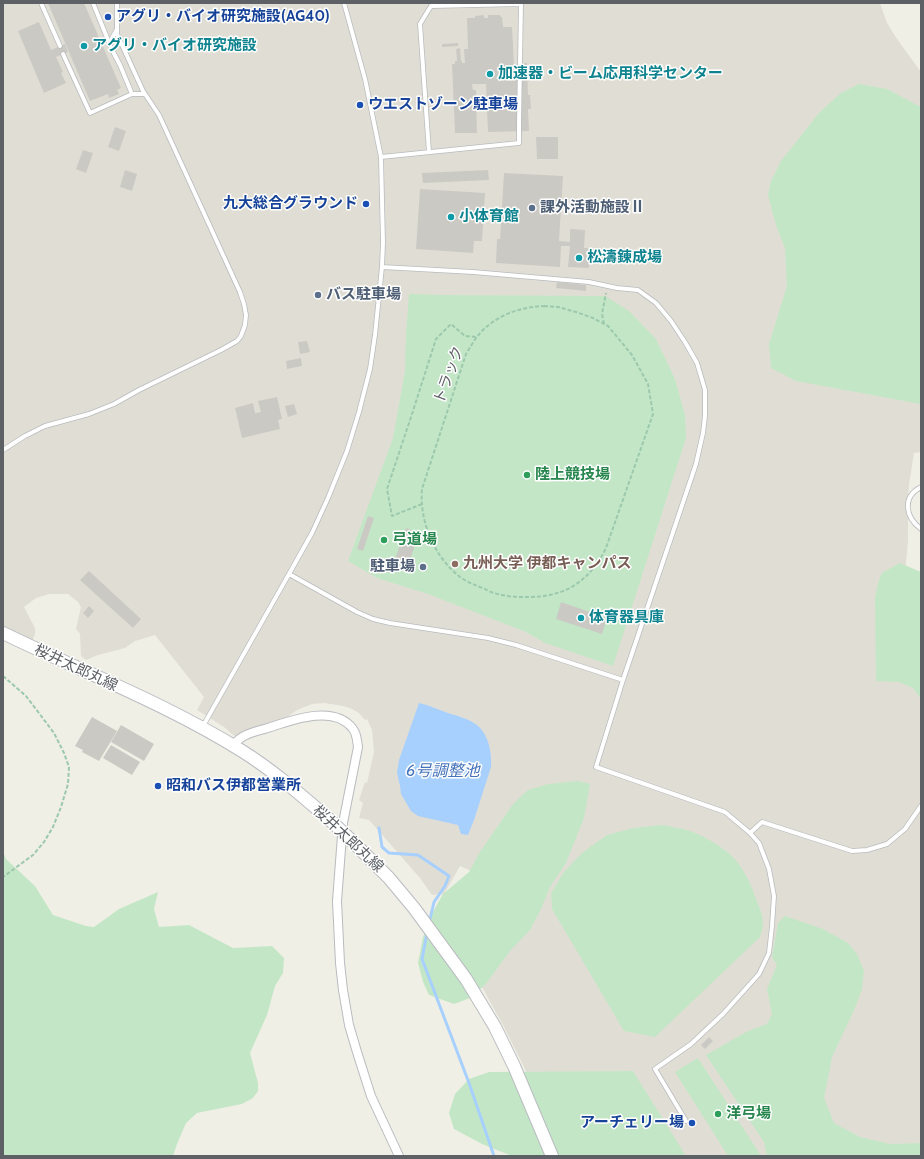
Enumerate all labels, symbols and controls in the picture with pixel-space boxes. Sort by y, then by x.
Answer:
place label: アグリ・バイオ研究施設(AG40) [116,8,330,26]
marker: アグリ・バイオ研究施設(AG40) [103,12,113,22]
place label: アグリ・バイオ研究施設 [92,37,257,55]
marker: アグリ・バイオ研究施設 [79,41,89,51]
place label: 加速器・ビーム応用科学センター [498,65,723,83]
marker: 加速器・ビーム応用科学センター [485,69,495,79]
place label: ウエストゾーン駐車場 [368,96,518,114]
marker: ウエストゾーン駐車場 [355,100,365,110]
place label: 九大総合グラウンド [223,195,358,213]
marker: 九大総合グラウンド [361,199,371,209]
place label: 課外活動施設Ⅱ [540,199,645,217]
marker: 課外活動施設Ⅱ [527,203,537,213]
place label: 小体育館 [459,208,519,226]
marker: 小体育館 [446,212,456,222]
place label: 松濤錬成場 [587,249,662,267]
marker: 松濤錬成場 [574,253,584,263]
place label: バス駐車場 [326,286,401,304]
marker: バス駐車場 [313,290,323,300]
street label: トラック [430,344,468,406]
place label: 陸上競技場 [535,466,610,484]
marker: 陸上競技場 [522,470,532,480]
place label: 弓道場 [392,531,437,549]
marker: 弓道場 [379,535,389,545]
place label: 九州大学 伊都キャンパス [463,555,631,573]
place label: 駐車場 [370,558,415,576]
marker: 九州大学 伊都キャンパス [450,559,460,569]
marker: 駐車場 [418,562,428,572]
place label: 体育器具庫 [589,609,664,627]
marker: 体育器具庫 [576,613,586,623]
street label: 桜井太郎丸線 [31,641,121,695]
water label: 6号調整池 [407,761,479,781]
place label: 昭和バス伊都営業所 [166,777,301,795]
marker: 昭和バス伊都営業所 [153,781,163,791]
street label: 桜井太郎丸線 [309,802,387,876]
place label: 洋弓場 [726,1105,771,1123]
marker: 洋弓場 [713,1109,723,1119]
place label: アーチェリー場 [580,1114,684,1132]
marker: アーチェリー場 [687,1118,697,1128]

